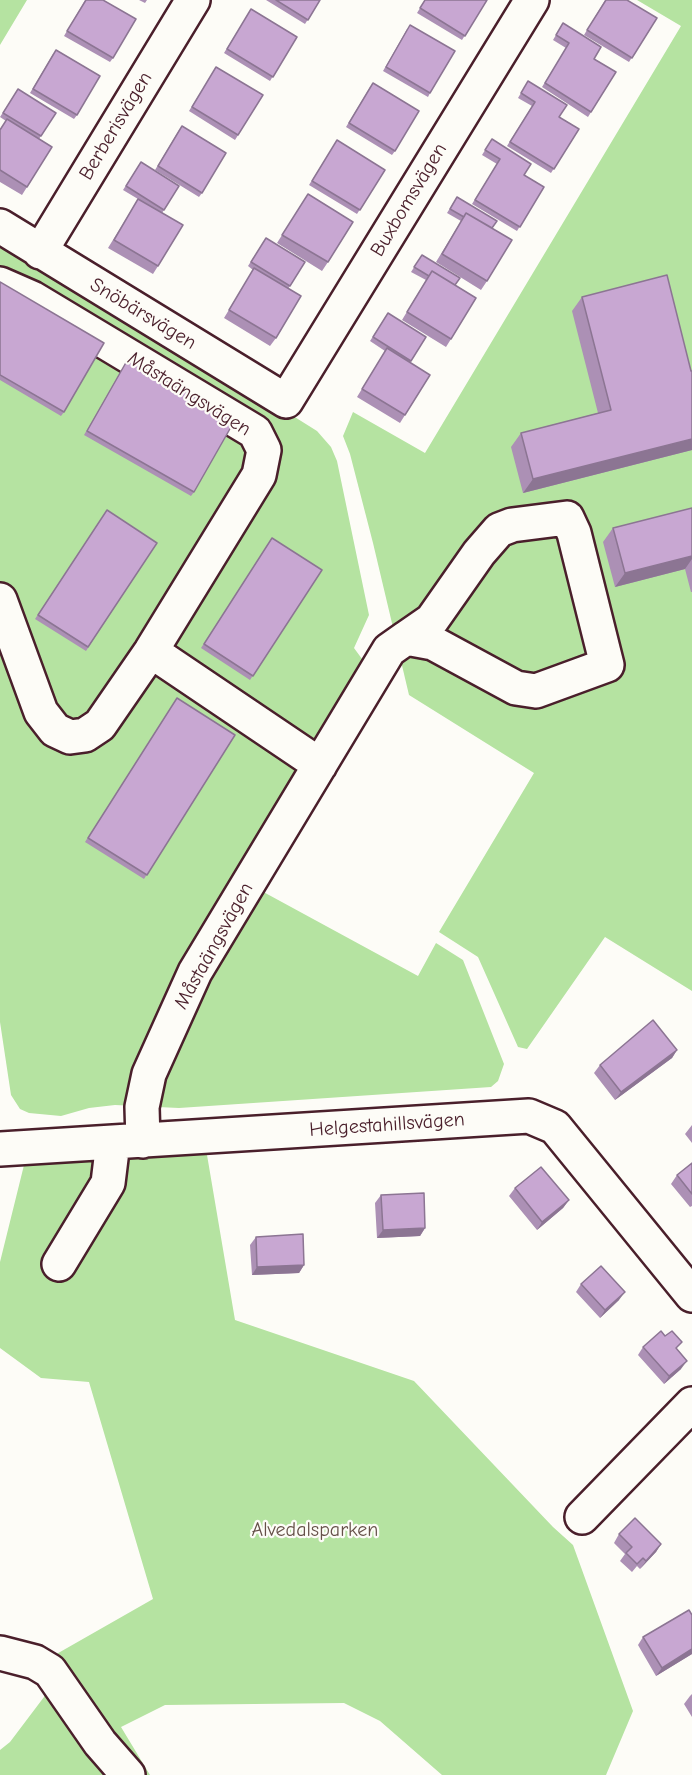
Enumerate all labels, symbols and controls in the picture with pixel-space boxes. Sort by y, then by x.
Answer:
street label: Berberisvägen [74,68,158,184]
street label: Buxbomsvägen [366,139,452,261]
street label: Snöbärsvägen [85,273,201,355]
street label: Måstaängsvägen [123,346,255,442]
street label: Måstaängsvägen [169,878,259,1014]
street label: Helgestahillsvägen [309,1108,465,1142]
park label: Alvedalsparken [252,1518,378,1542]

